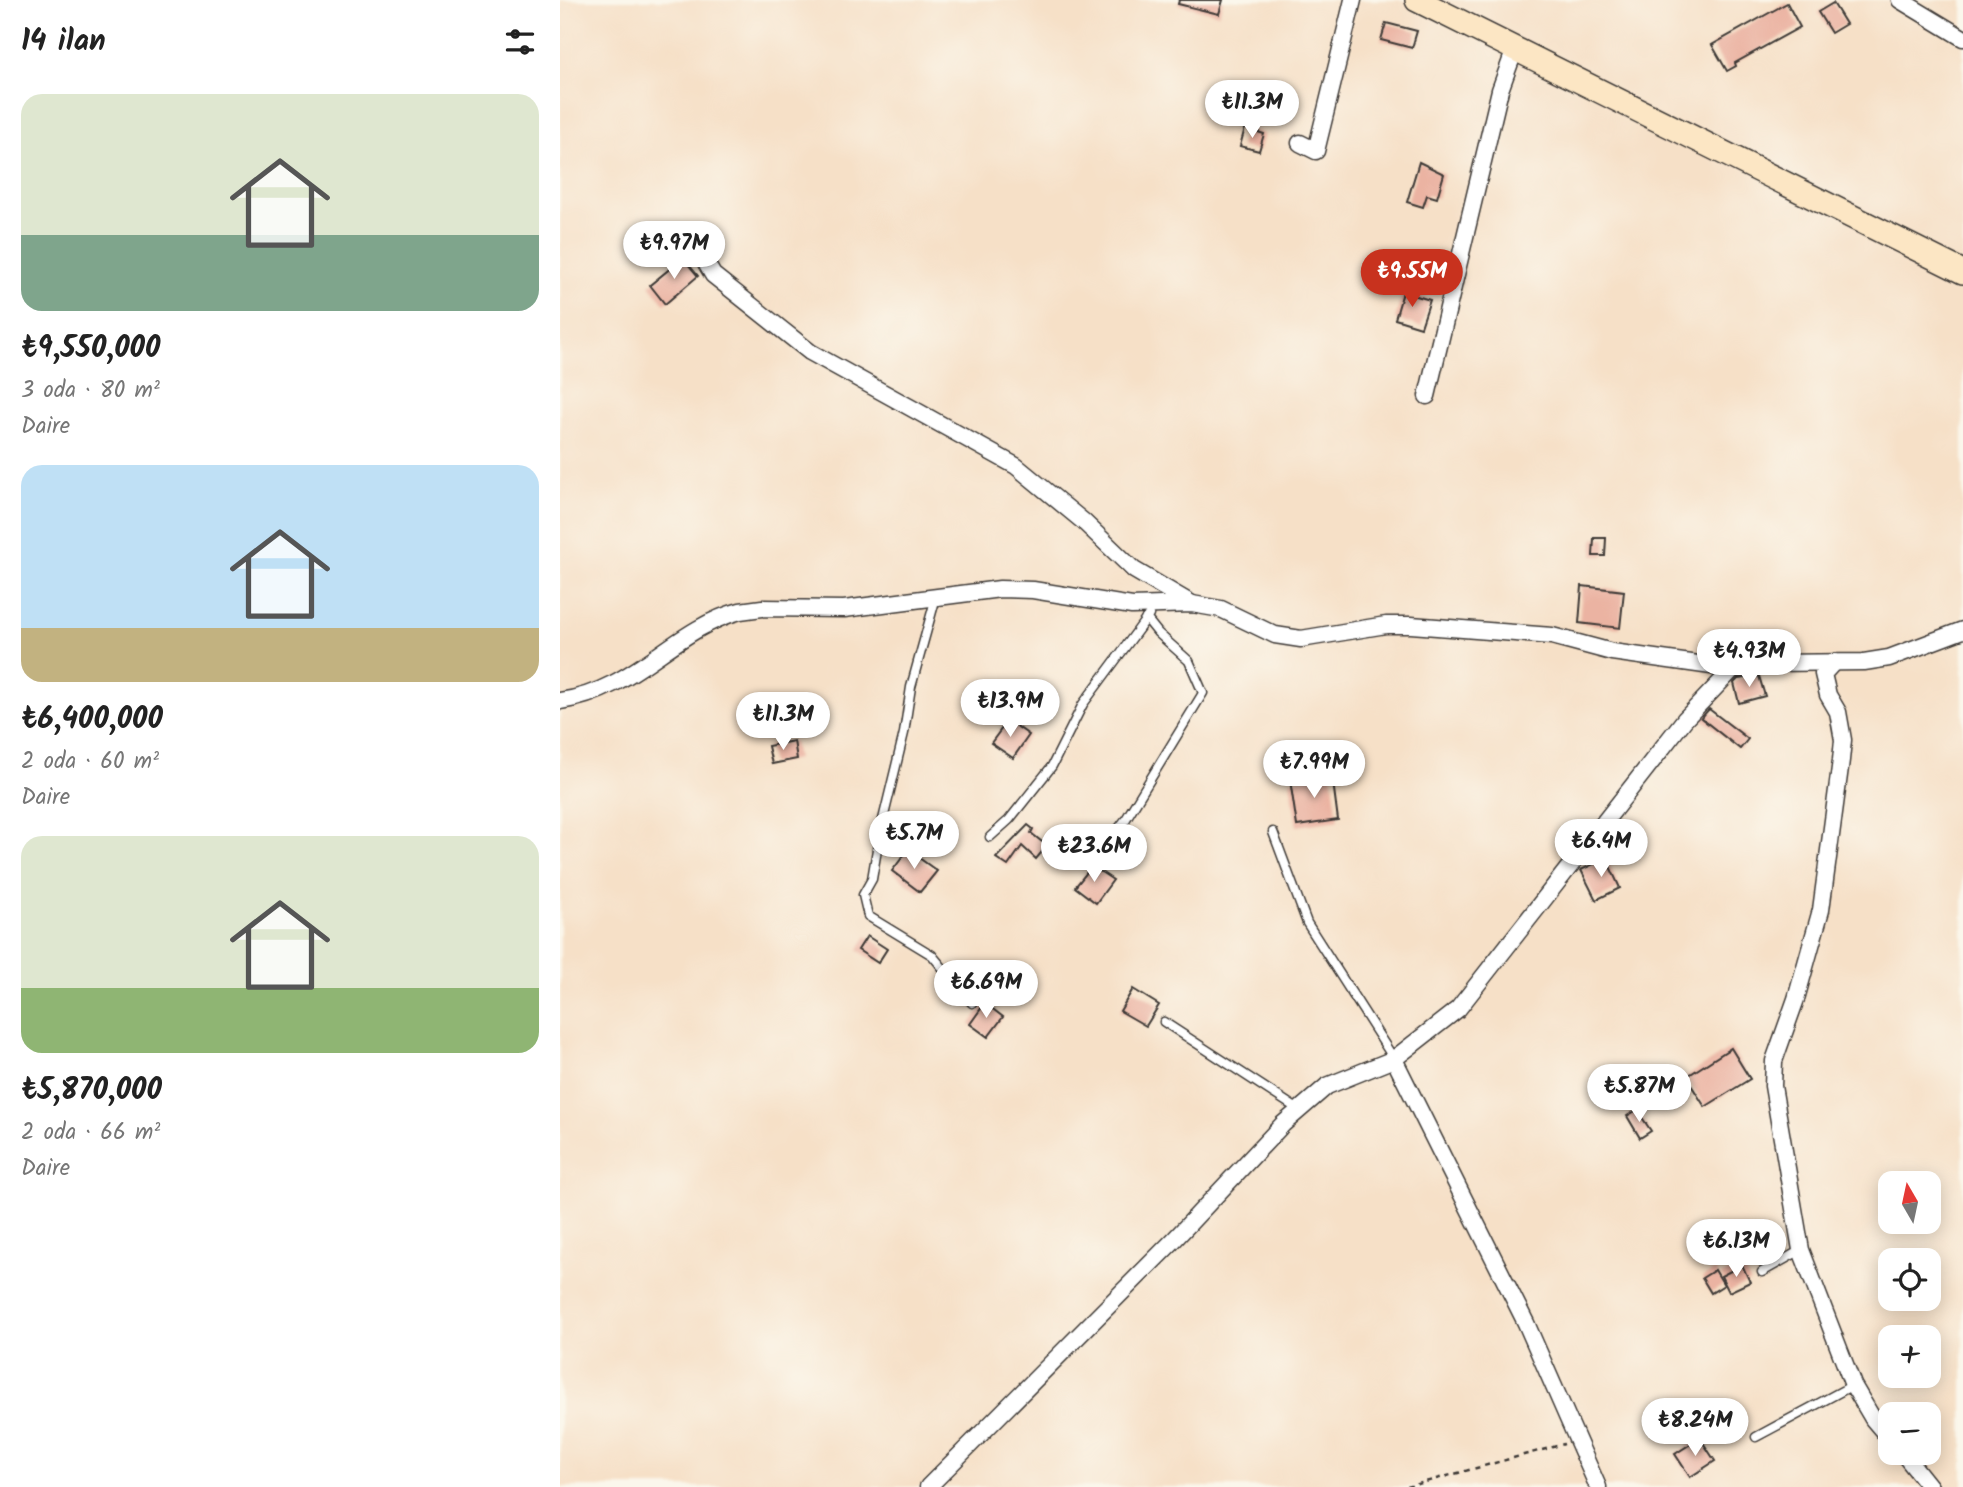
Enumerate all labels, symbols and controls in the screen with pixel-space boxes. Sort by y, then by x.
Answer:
text: 14 ilan [21,18,106,66]
icon: filters [501,23,539,61]
pin: ₺11.3M [1195,80,1309,140]
text: ₺11.3M [1221,85,1283,121]
icon: home [217,140,343,266]
pin: ₺9.97M [617,222,731,281]
text: ₺9.97M [639,226,709,262]
pin: ₺9.55M [1355,250,1469,309]
text: ₺9.55M [1377,254,1447,290]
text: ₺9,550,000 [21,325,160,373]
text: 3 oda · 80 m² [21,373,160,409]
text: Daire [21,409,70,445]
icon: home [217,511,343,637]
pin: ₺4.93M [1692,630,1806,689]
text: ₺4.93M [1713,634,1785,670]
pin: ₺13.9M [953,680,1067,739]
text: ₺13.9M [977,684,1043,720]
pin: ₺11.3M [726,692,840,752]
text: ₺6,400,000 [21,696,163,744]
text: ₺11.3M [752,697,814,733]
pin: ₺7.99M [1257,740,1371,800]
text: 2 oda · 60 m² [21,744,159,780]
text: ₺7.99M [1279,745,1349,781]
text: Daire [21,780,70,816]
pin: ₺5.7M [865,812,963,871]
text: ₺5.7M [885,816,943,852]
pin: ₺6.4M [1552,820,1650,879]
pin: ₺23.6M [1037,824,1151,884]
text: ₺6.4M [1571,824,1631,860]
text: ₺23.6M [1057,829,1131,865]
icon: home [217,882,343,1008]
pin: ₺6.69M [929,960,1043,1020]
text: ₺6.69M [950,965,1022,1001]
pin: ₺5.87M [1582,1064,1696,1124]
text: ₺5,870,000 [21,1067,162,1115]
text: ₺5.87M [1603,1069,1675,1105]
text: 2 oda · 66 m² [21,1115,160,1151]
text: Daire [21,1151,70,1187]
north arrow [1878,1171,1941,1234]
map controls [1878,1171,1941,1465]
pin: ₺6.13M [1679,1220,1793,1279]
text: ₺6.13M [1702,1224,1770,1260]
button: locate [1878,1248,1941,1311]
button: + [1878,1325,1941,1388]
pin: ₺8.24M [1638,1398,1752,1458]
button: − [1878,1402,1941,1465]
text: ₺8.24M [1657,1403,1733,1439]

